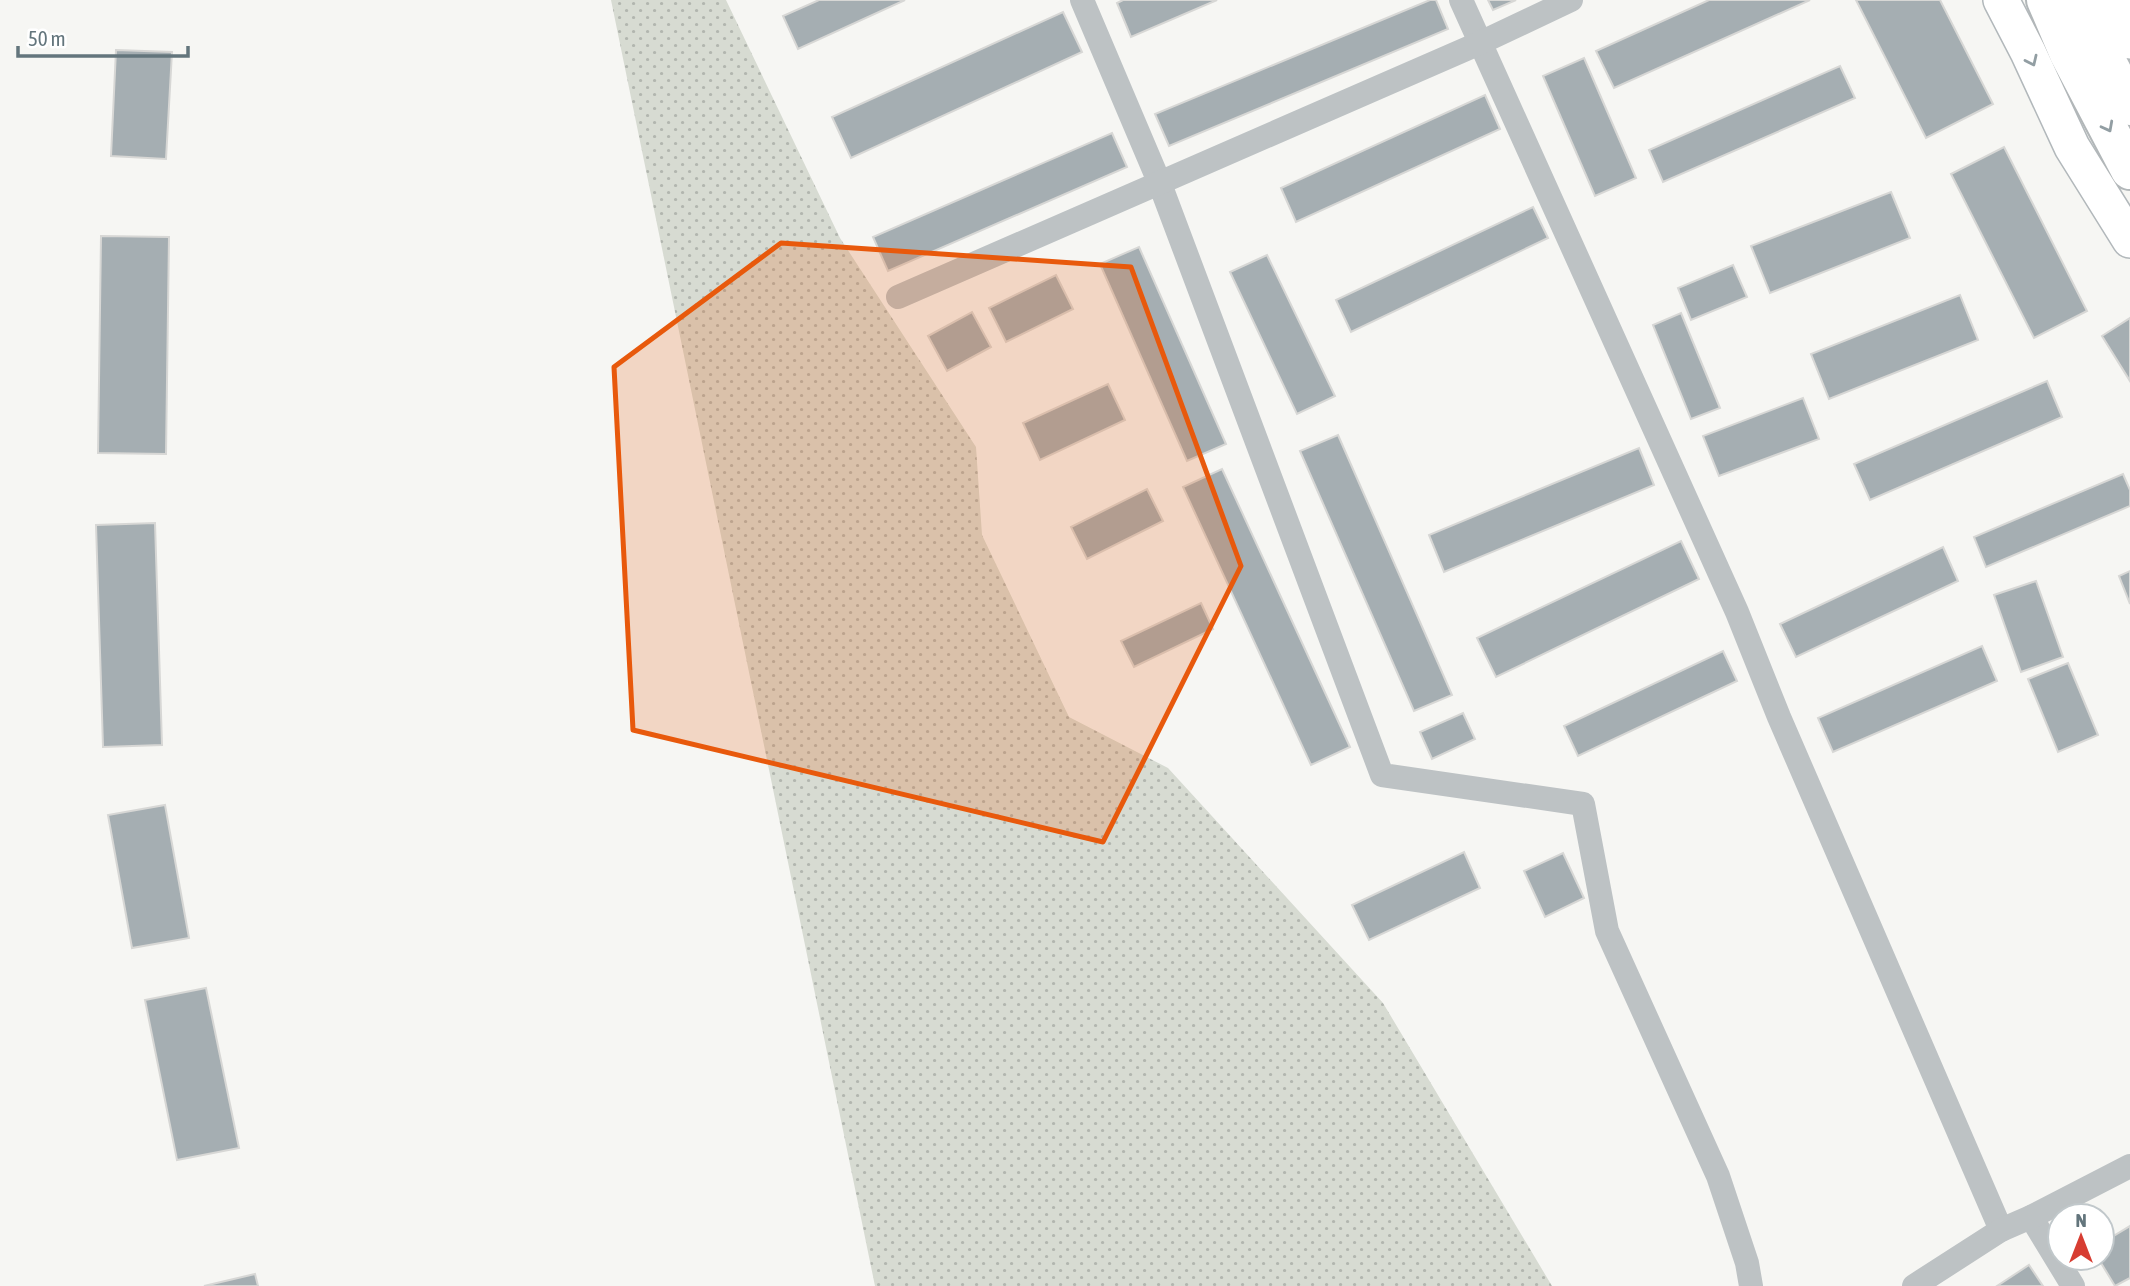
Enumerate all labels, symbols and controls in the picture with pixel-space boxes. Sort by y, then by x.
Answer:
scale bar [18,14,187,58]
text: 50 m [28,26,66,50]
one-way arrow [2024,54,2038,66]
one-way arrow [2099,120,2113,133]
north arrow [2046,1202,2116,1272]
text: N [2075,1209,2087,1231]

